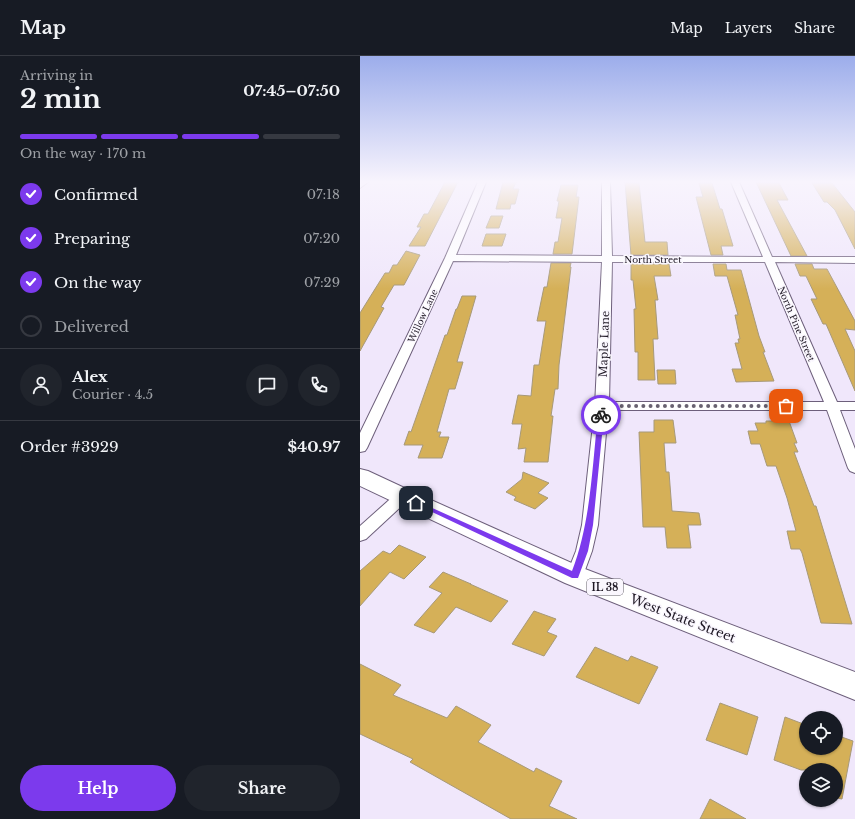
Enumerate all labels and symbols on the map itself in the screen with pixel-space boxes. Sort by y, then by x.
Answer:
street label: North Street [624,254,682,265]
street label: North Pine Street [776,285,817,364]
street label: Willow Lane [405,287,440,345]
street label: Maple Lane [596,310,612,378]
pin [769,389,803,423]
courier [581,395,621,435]
pin [399,486,433,520]
road number: IL 38 [587,579,623,595]
street label: West State Street [627,590,738,646]

